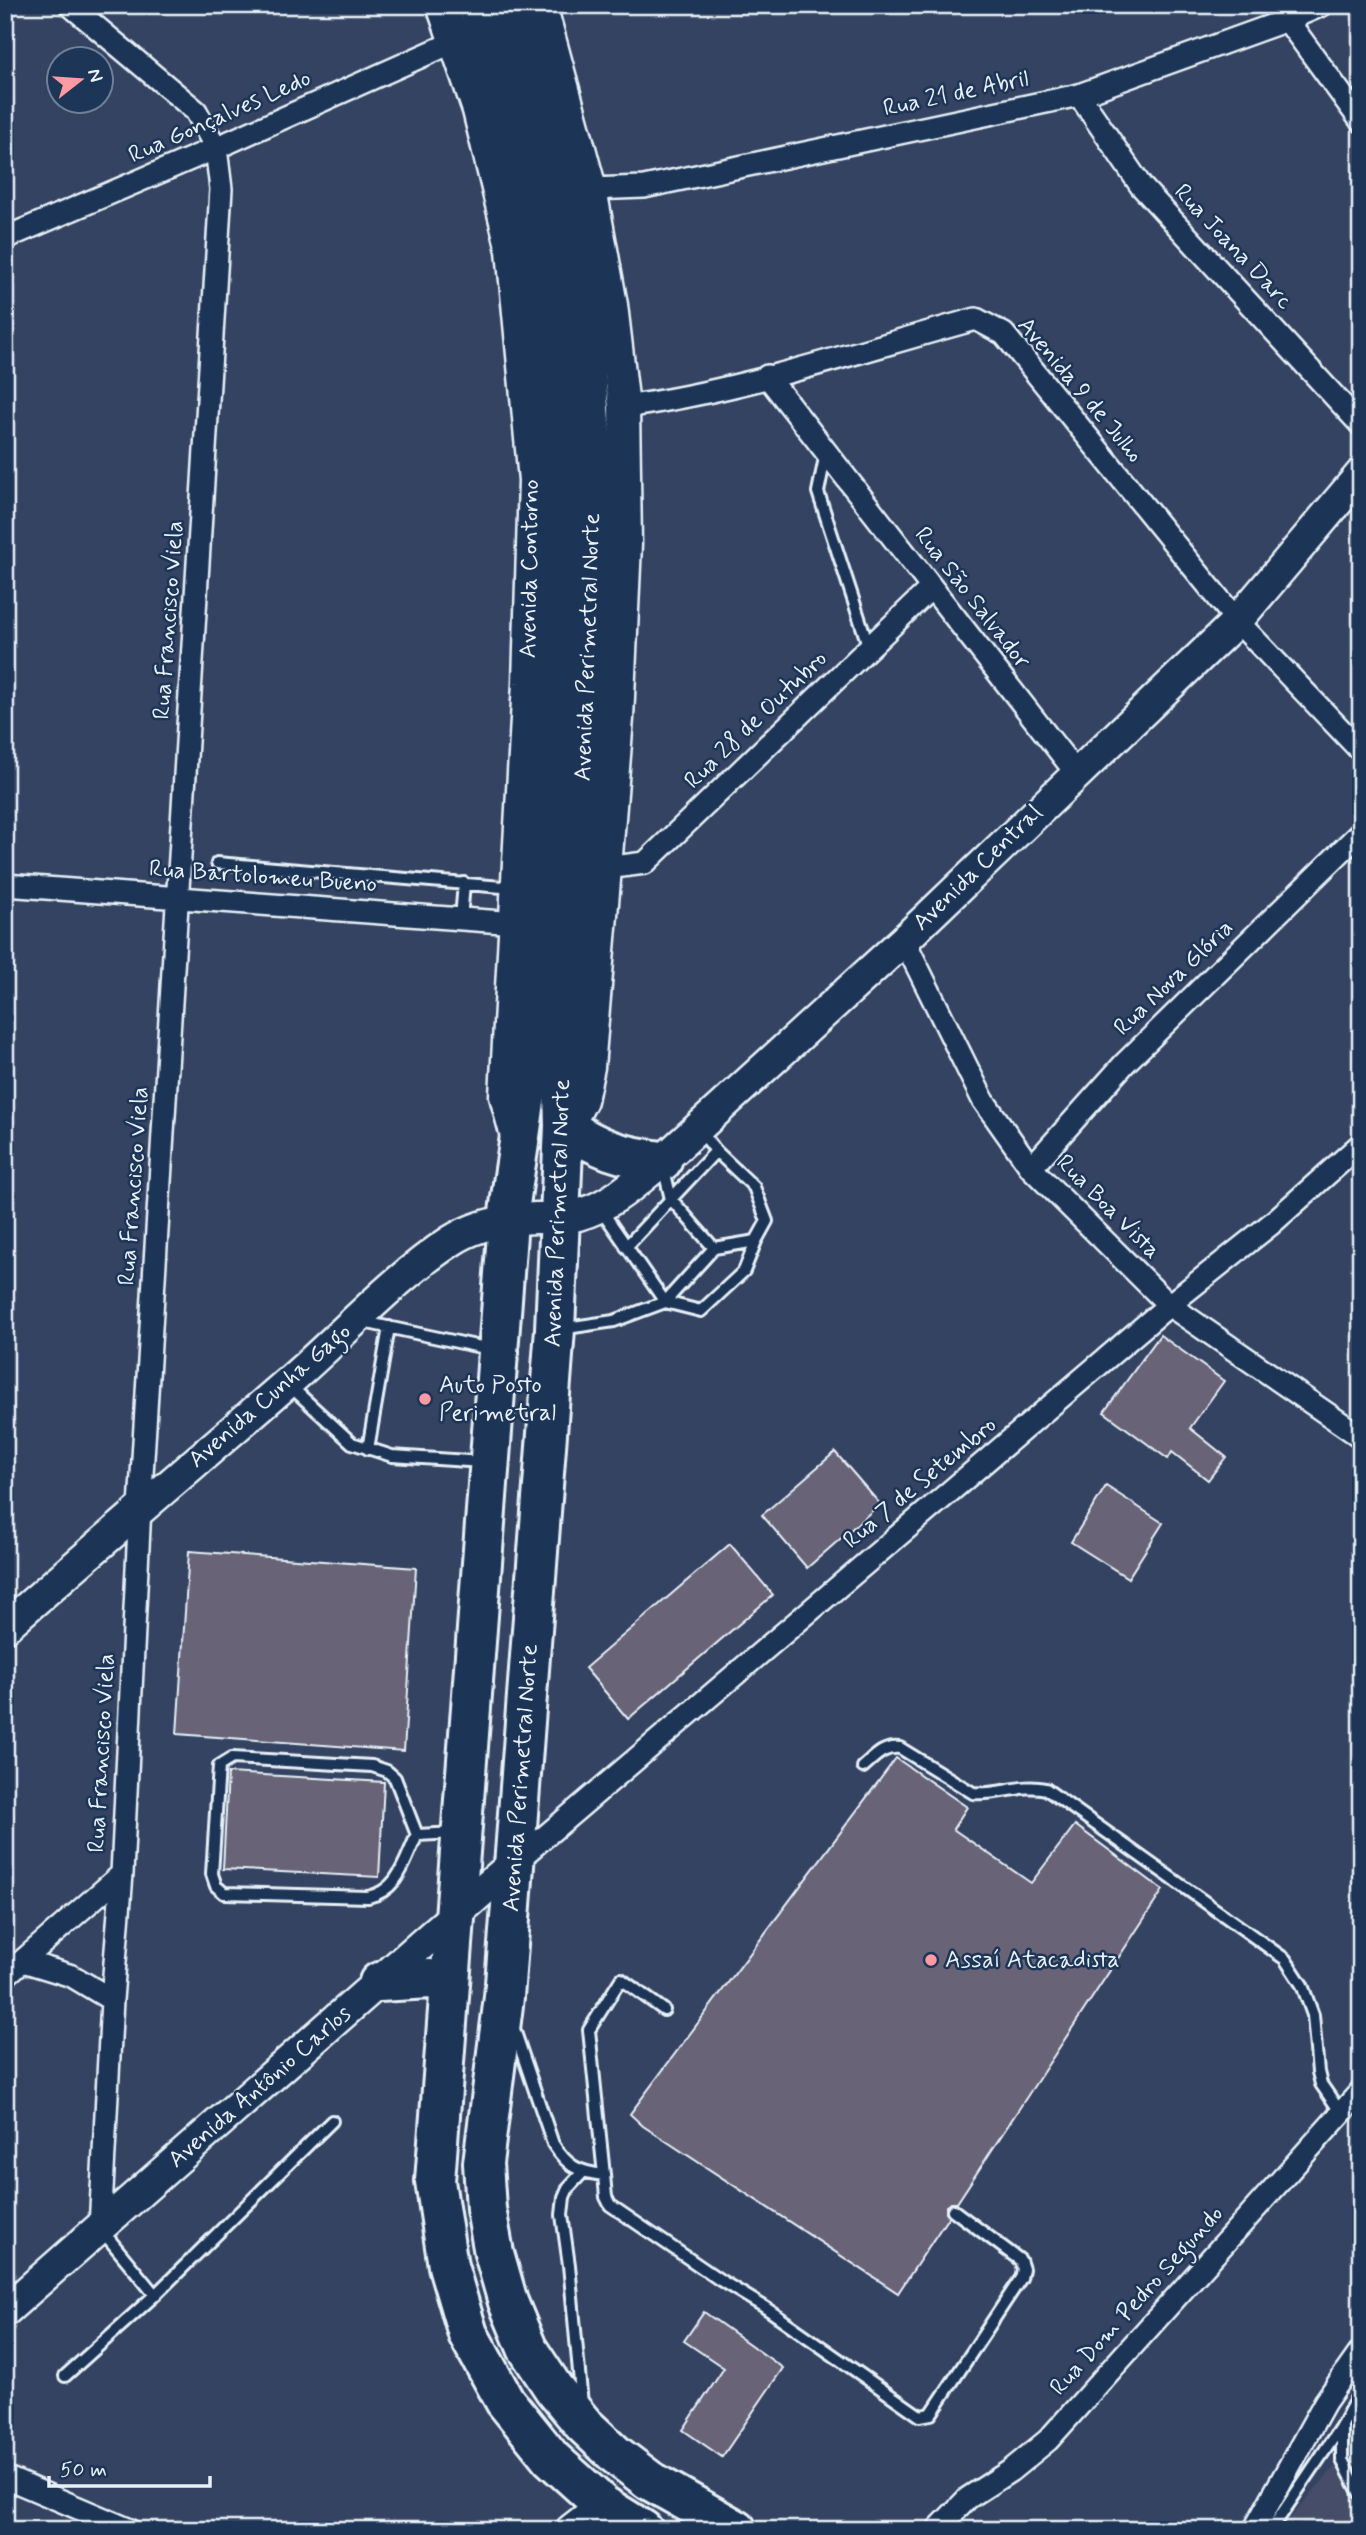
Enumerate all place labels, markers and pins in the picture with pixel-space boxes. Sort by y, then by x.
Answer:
place label: Auto Posto Perimetral [439,1370,556,1429]
marker: Auto Posto Perimetral [417,1391,433,1407]
place label: Assaí Atacadista [945,1945,1120,1976]
marker: Assaí Atacadista [923,1952,939,1968]

